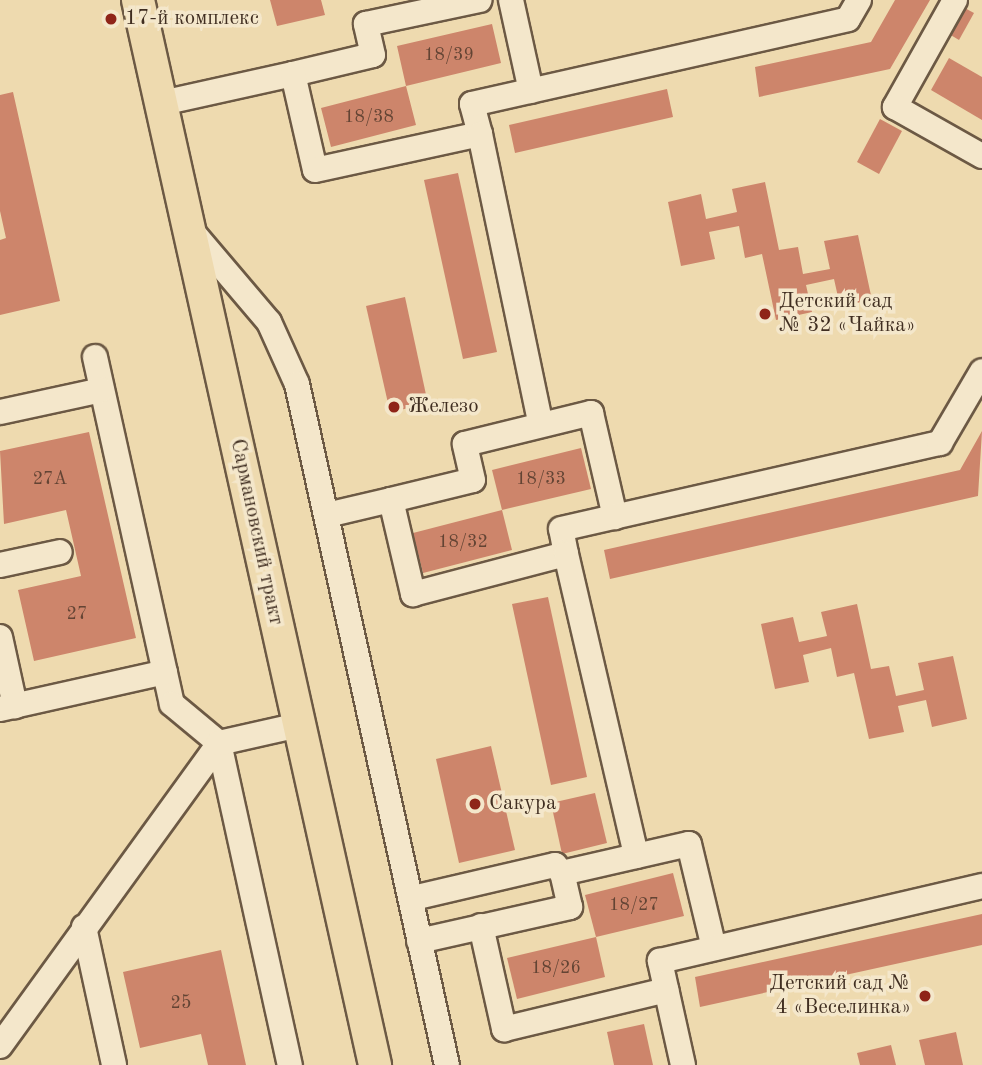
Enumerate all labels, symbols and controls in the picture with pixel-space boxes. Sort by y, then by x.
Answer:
place label: 17-й комплекс [125,6,259,32]
marker: 17-й комплекс [103,11,119,27]
house number: 18/39 [424,44,474,66]
house number: 18/38 [344,106,394,128]
place label: Детский сад № 32 «Чайка» [779,289,916,339]
marker: Детский сад № 32 «Чайка» [757,306,773,322]
place label: Железо [408,394,479,420]
marker: Железо [386,399,402,415]
street label: Сармановский тракт [224,437,288,627]
house number: 27А [33,468,67,490]
house number: 18/33 [516,468,566,490]
house number: 18/32 [438,531,488,553]
house number: 27 [67,603,87,625]
place label: Сакура [489,791,556,817]
marker: Сакура [467,796,483,812]
house number: 18/27 [609,894,659,916]
house number: 18/26 [531,957,581,979]
place label: Детский сад № 4 «Веселинка» [770,971,911,1021]
marker: Детский сад № 4 «Веселинка» [917,988,933,1004]
house number: 25 [171,992,191,1014]

